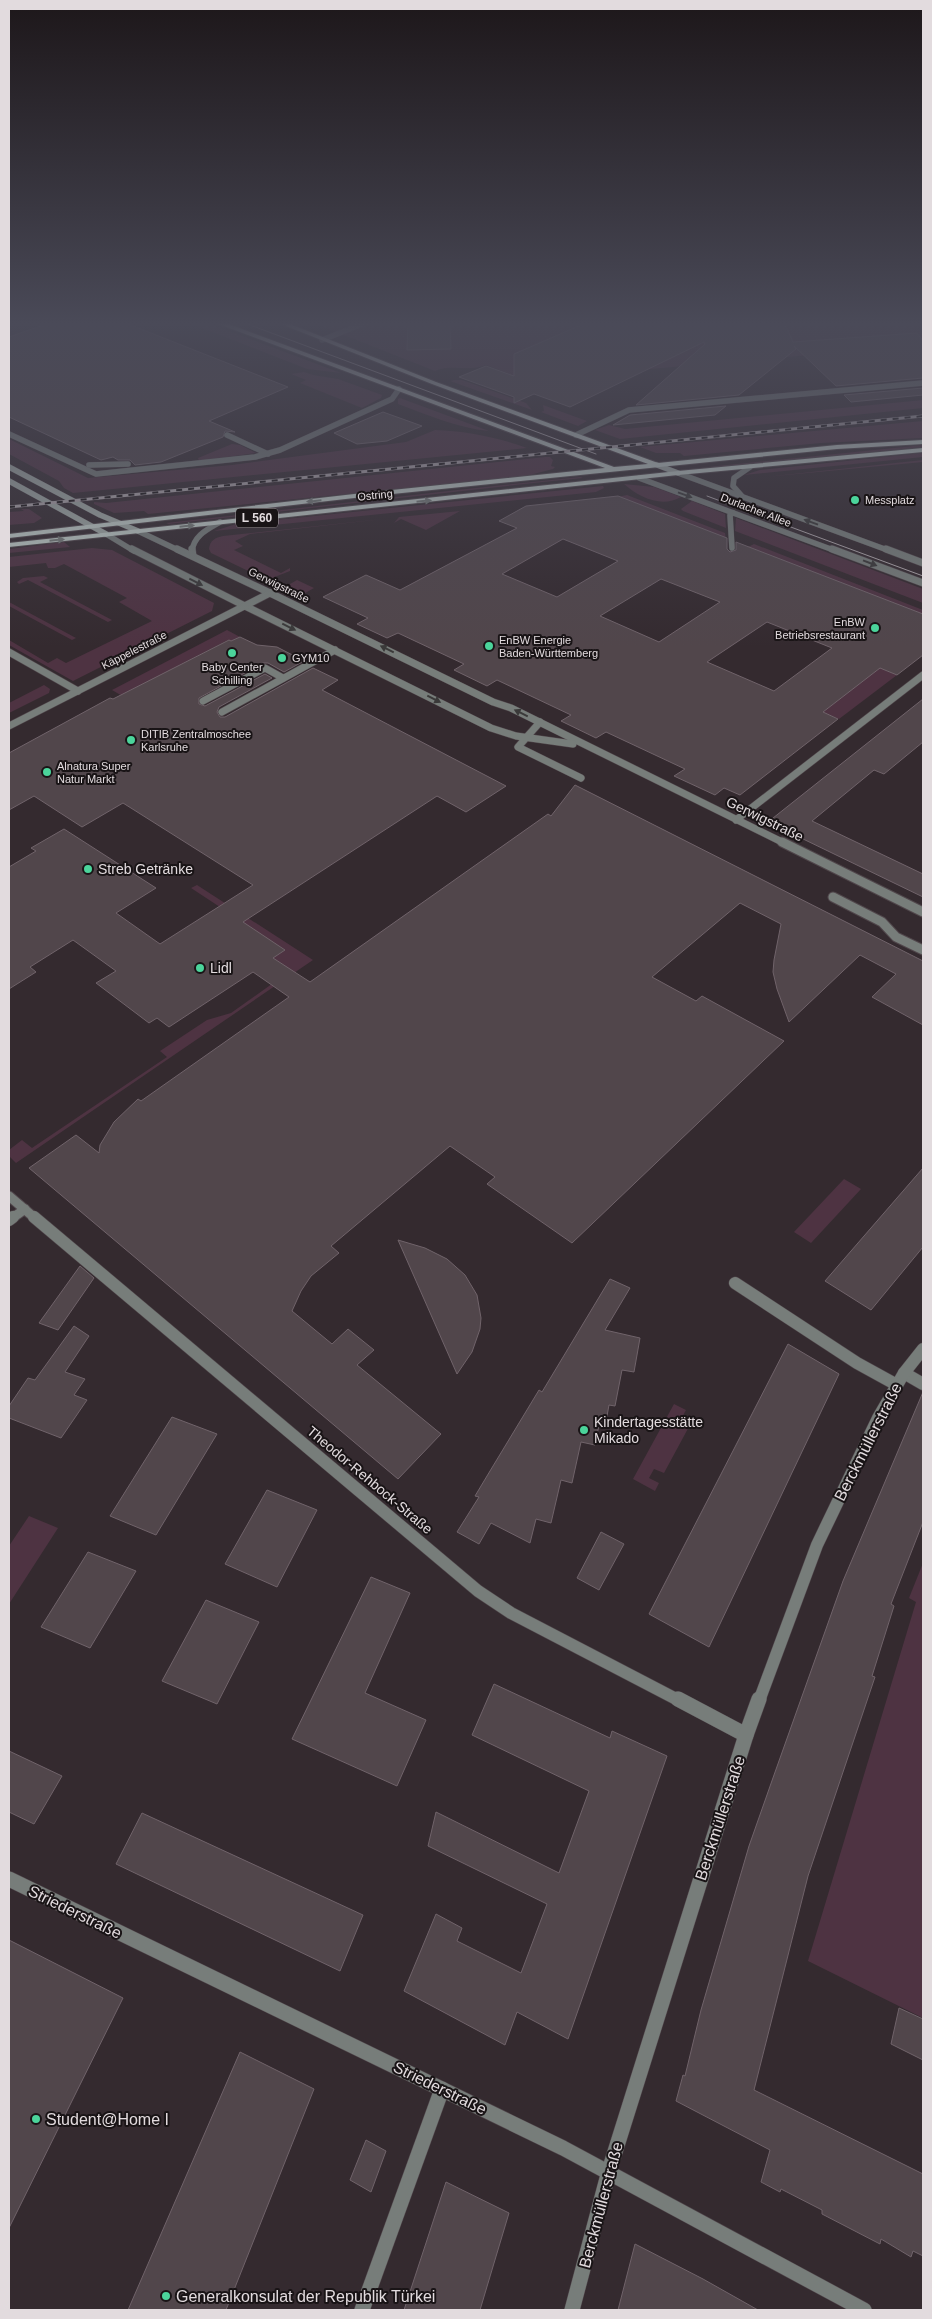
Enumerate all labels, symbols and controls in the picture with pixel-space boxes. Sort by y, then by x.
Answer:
street label: Ostring [357,487,393,503]
one-way arrow [678,491,693,499]
street label: Durlacher Allee [719,491,793,529]
marker: Messplatz [849,494,861,506]
place label: Messplatz [865,494,915,506]
one-way arrow [306,497,322,505]
one-way arrow [416,497,432,505]
road number: L 560 [236,508,278,528]
one-way arrow [803,518,818,525]
one-way arrow [179,522,195,530]
one-way arrow [50,536,66,544]
one-way arrow [863,559,878,567]
street label: Gerwigstraße [247,565,311,605]
one-way arrow [188,578,203,586]
place label: EnBW Betriebsrestaurant [775,616,866,641]
marker: EnBW Betriebsrestaurant [869,622,881,634]
one-way arrow [281,623,296,631]
street label: Käppelestraße [99,628,169,672]
place label: EnBW Energie Baden-Württemberg [499,634,598,659]
marker: EnBW Energie Baden-Württemberg [483,640,495,652]
one-way arrow [379,645,394,654]
marker: Baby Center Schilling [226,647,238,659]
marker: GYM10 [276,652,288,664]
place label: GYM10 [292,652,329,664]
place label: Baby Center Schilling [201,661,263,686]
one-way arrow [427,695,441,703]
one-way arrow [514,709,528,717]
place label: DITIB Zentralmoschee Karlsruhe [141,728,251,753]
marker: DITIB Zentralmoschee Karlsruhe [125,734,137,746]
place label: Alnatura Super Natur Markt [57,760,131,785]
marker: Alnatura Super Natur Markt [41,766,53,778]
street label: Gerwigstraße [724,793,806,845]
place label: Streb Getränke [98,861,193,877]
marker: Streb Getränke [82,863,94,875]
place label: Lidl [210,960,232,976]
marker: Lidl [194,962,206,974]
street label: Berckmüllerstraße [831,1380,905,1504]
place label: Kindertagesstätte Mikado [594,1414,703,1446]
street label: Theodor-Rehbock-Straße [304,1423,436,1537]
marker: Kindertagesstätte Mikado [578,1424,590,1436]
street label: Berckmüllerstraße [692,1754,748,1882]
street label: Striederstraße [26,1882,124,1942]
street label: Striederstraße [391,2058,489,2118]
place label: Student@Home I [46,2111,169,2128]
marker: Student@Home I [30,2113,42,2125]
street label: Berckmüllerstraße [576,2140,626,2270]
place label: Generalkonsulat der Republik Türkei [176,2288,435,2305]
marker: Generalkonsulat der Republik Türkei [160,2290,172,2302]

